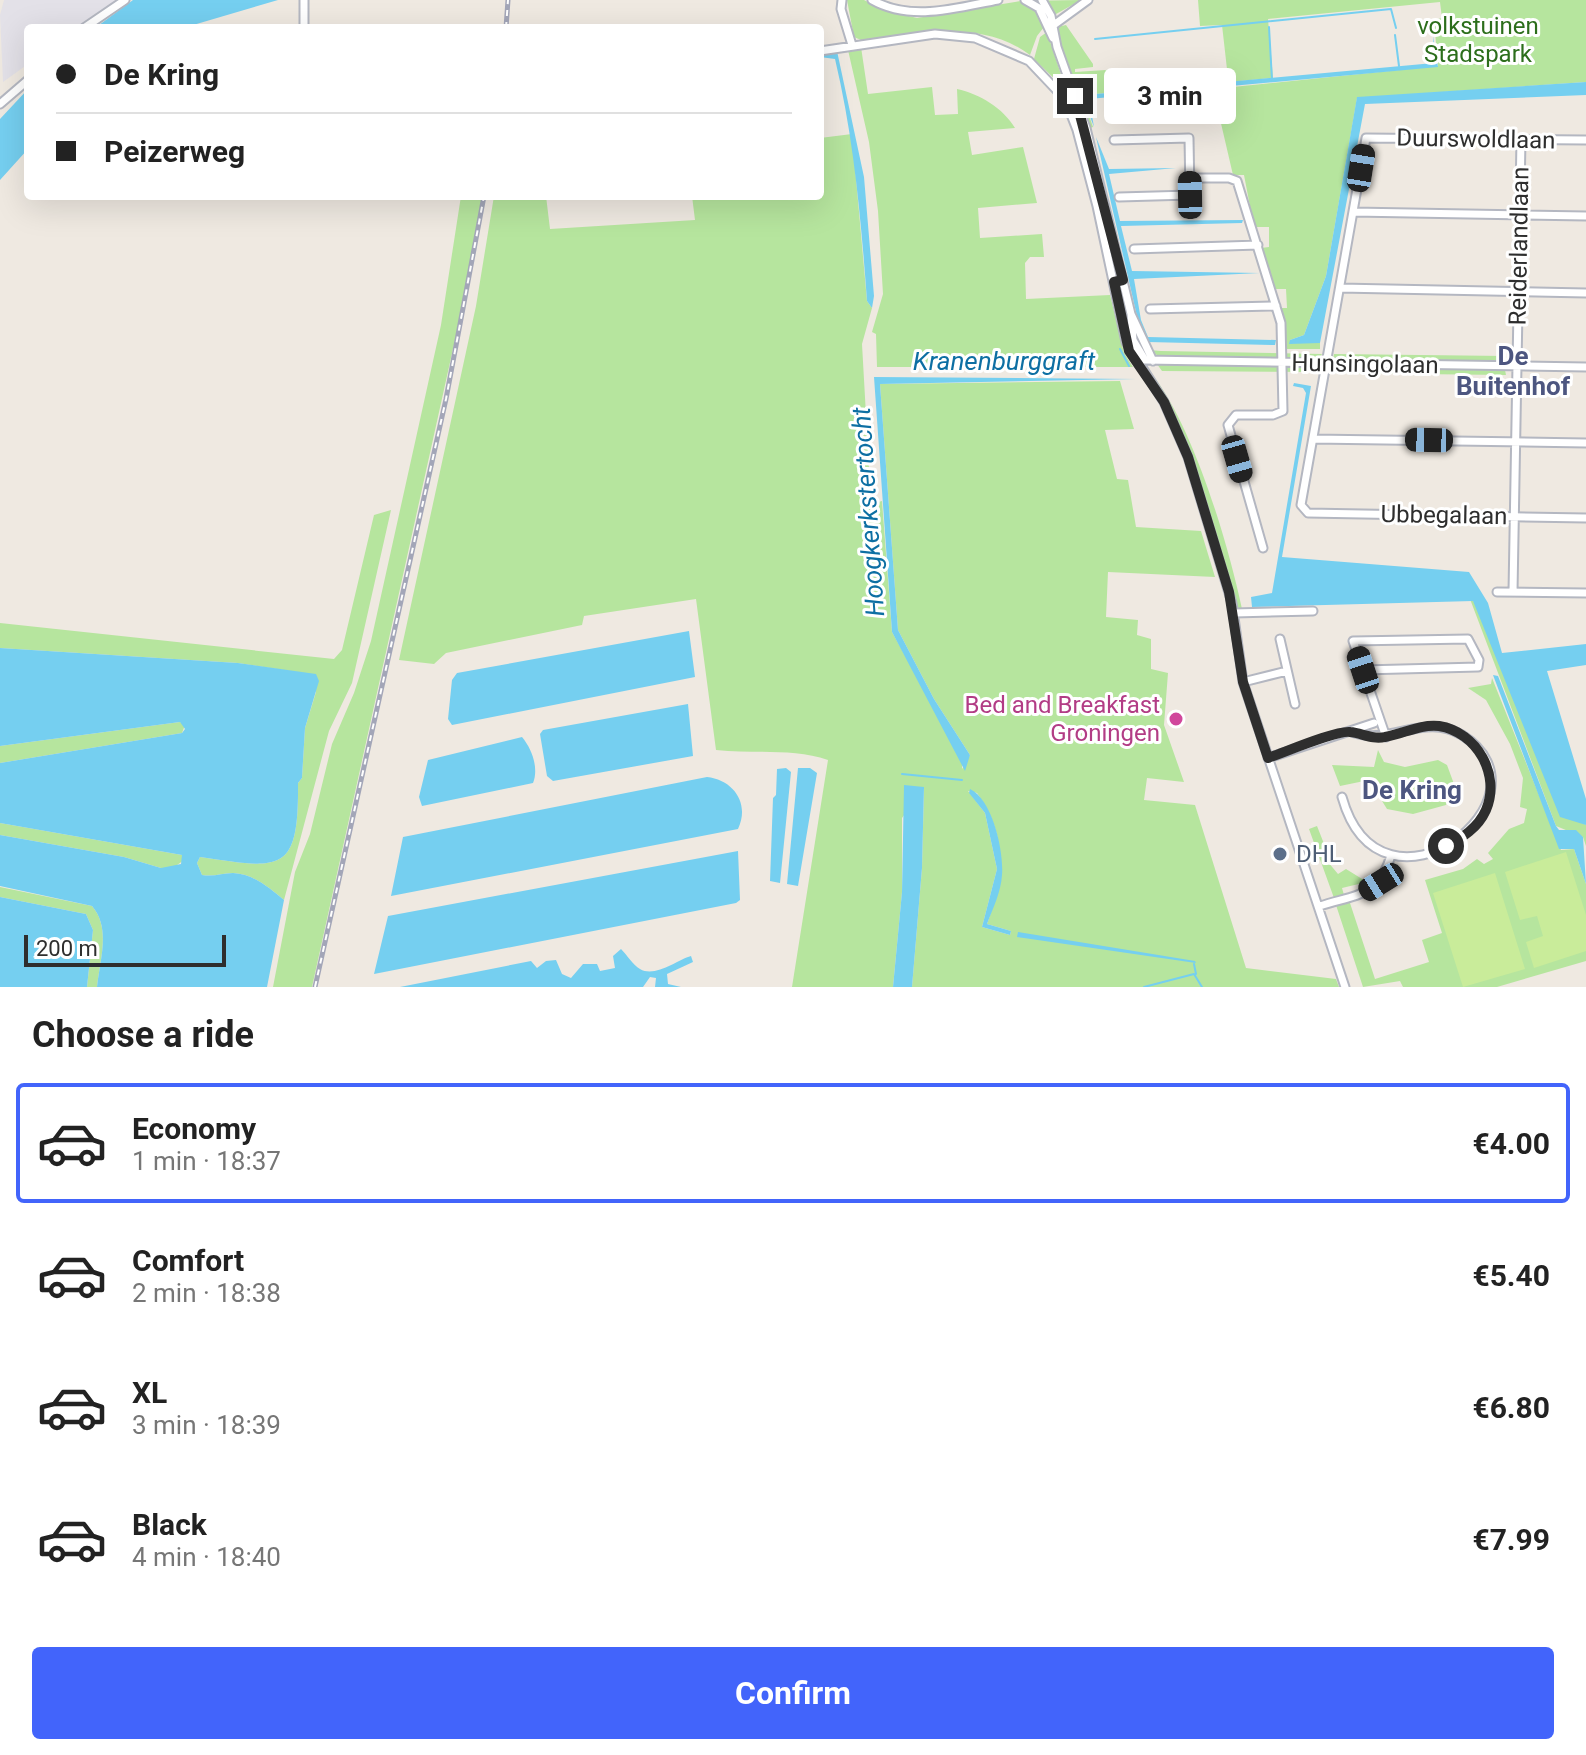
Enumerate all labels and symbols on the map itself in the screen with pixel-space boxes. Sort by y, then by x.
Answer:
park label: volkstuinen Stadspark [1417,12,1539,68]
callout: 3 min [1103,68,1235,124]
route end [1057,78,1093,114]
street label: Duurswoldlaan [1396,124,1556,154]
car [1345,142,1377,194]
street label: Reiderlandlaan [1504,166,1534,326]
car [1178,171,1202,219]
district label: De Buitenhof [1456,341,1571,401]
water label: Kranenburggraft [913,346,1096,376]
street label: Hunsingolaan [1291,349,1439,379]
water label: Hoogkerkstertocht [846,406,890,618]
car [1405,428,1453,452]
car [1219,433,1255,485]
street label: Ubbegalaan [1380,500,1508,530]
car [1344,643,1382,697]
place label: Bed and Breakfast Groningen [965,691,1160,747]
marker: Bed and Breakfast Groningen [1167,710,1185,728]
district label: De Kring [1362,775,1462,805]
route start [1428,828,1464,864]
place label: DHL [1296,840,1342,868]
marker: DHL [1271,845,1289,863]
car [1354,859,1408,905]
scale bar [24,931,226,967]

